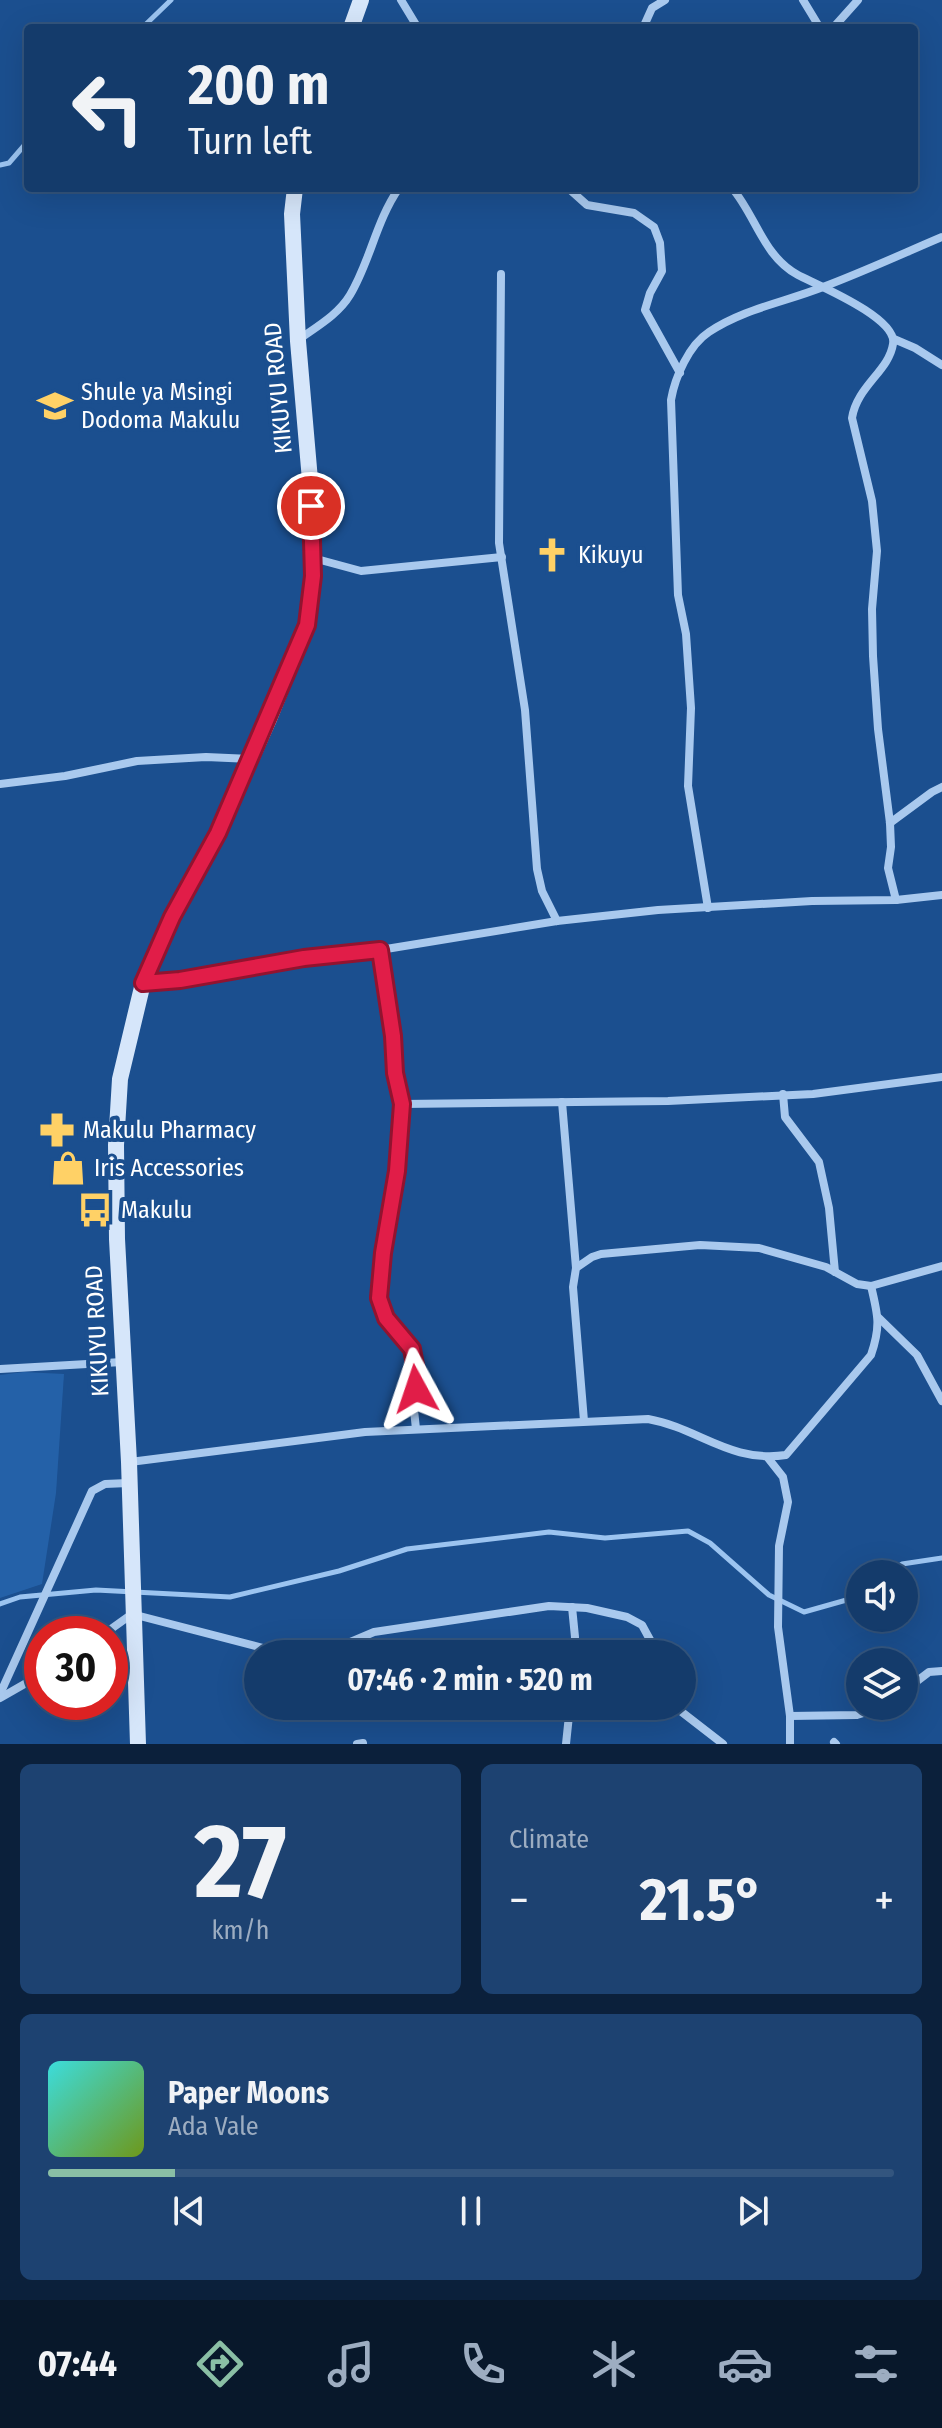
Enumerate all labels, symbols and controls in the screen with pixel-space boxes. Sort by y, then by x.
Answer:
text: 200 m [188,52,329,119]
icon: left [56,56,160,160]
text: Turn left [188,120,312,164]
street label: KIKUYU ROAD [258,321,298,455]
place label: Shule ya Msingi Dodoma Makulu [81,378,240,434]
school or university icon: Shule ya Msingi Dodoma Makulu [36,387,74,425]
pin [277,472,345,540]
icon: arrive [289,484,333,528]
church icon: Kikuyu [533,536,571,574]
place label: Kikuyu [578,541,644,569]
pharmacy icon: Makulu Pharmacy [38,1111,76,1149]
place label: Makulu Pharmacy [83,1116,256,1144]
shop icon: Iris Accessories [49,1149,87,1187]
place label: Iris Accessories [94,1154,244,1182]
bus stop icon: Makulu [76,1191,114,1229]
place label: Makulu [121,1196,192,1224]
street label: KIKUYU ROAD [80,1265,114,1397]
position arrow [374,1347,458,1431]
map controls [846,1560,918,1720]
button: sound [846,1560,918,1632]
speed limit sign: 30 [24,1616,128,1720]
button: layers [846,1648,918,1720]
text: 07:46 · 2 min · 520 m [347,1662,593,1698]
text: 27 [195,1800,286,1925]
text: Climate [509,1824,589,1855]
text: 21.5° [640,1864,763,1936]
text: − [509,1874,529,1927]
text: + [874,1874,894,1927]
text: km/h [212,1915,269,1946]
text: Paper Moons [168,2075,329,2111]
text: Ada Vale [168,2111,259,2142]
icon: previous [167,2189,211,2233]
icon: pause [449,2189,493,2233]
icon: next [731,2189,775,2233]
icon: directions [192,2336,248,2392]
icon: music [323,2336,379,2392]
icon: phone [455,2336,511,2392]
icon: climate [586,2336,642,2392]
icon: car [717,2336,773,2392]
icon: filters [848,2336,904,2392]
text: 07:44 [38,2342,117,2386]

